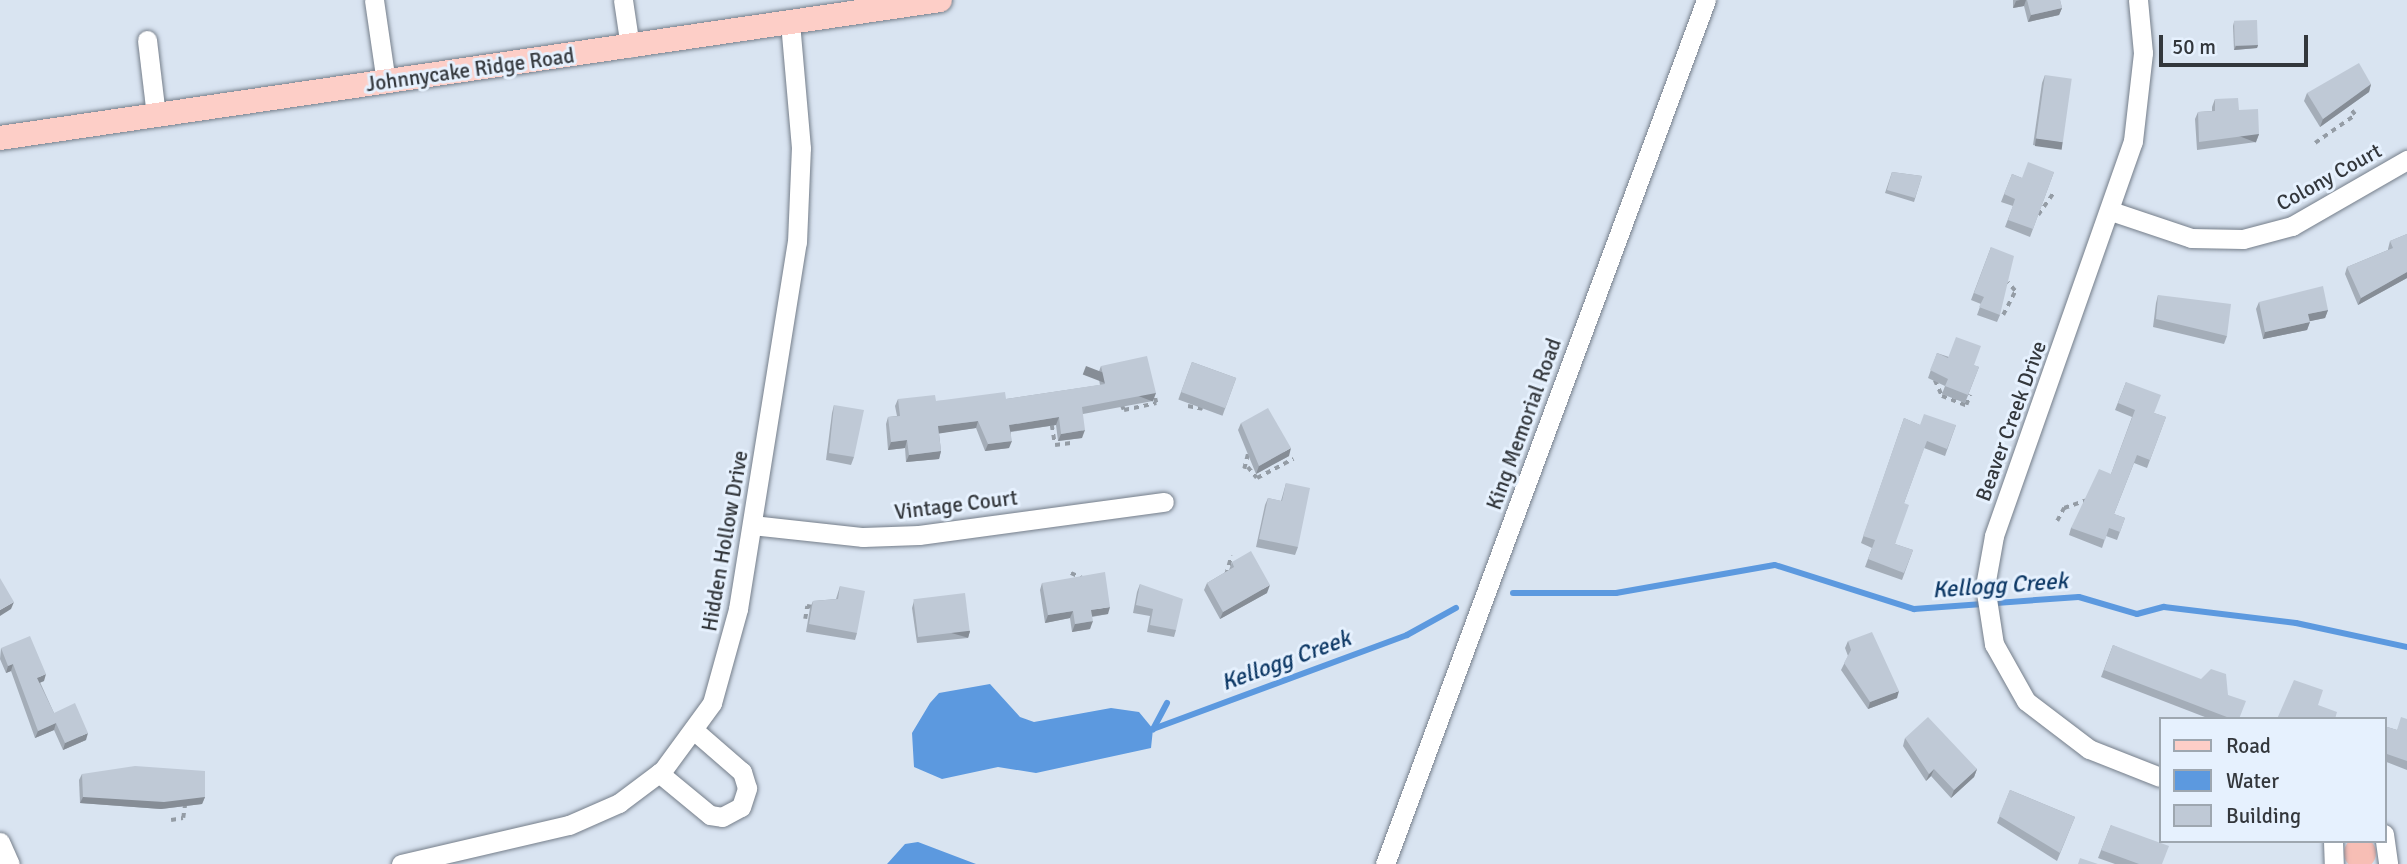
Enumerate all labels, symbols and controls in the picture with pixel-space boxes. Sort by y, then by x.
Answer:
scale bar [2162,21,2311,65]
text: 50 m [2172,34,2216,60]
street label: Johnnycake Ridge Road [364,43,576,97]
street label: Colony Court [2272,138,2386,216]
street label: King Memorial Road [1481,335,1567,513]
street label: Beaver Creek Drive [1970,337,2052,505]
street label: Hidden Hollow Drive [697,449,753,633]
street label: Vintage Court [893,485,1019,525]
water label: Kellogg Creek [1931,568,2069,604]
water label: Kellogg Creek [1218,625,1354,697]
legend [2158,717,2386,843]
text: Road [2226,733,2271,759]
text: Water [2226,768,2279,794]
text: Building [2226,803,2301,829]

